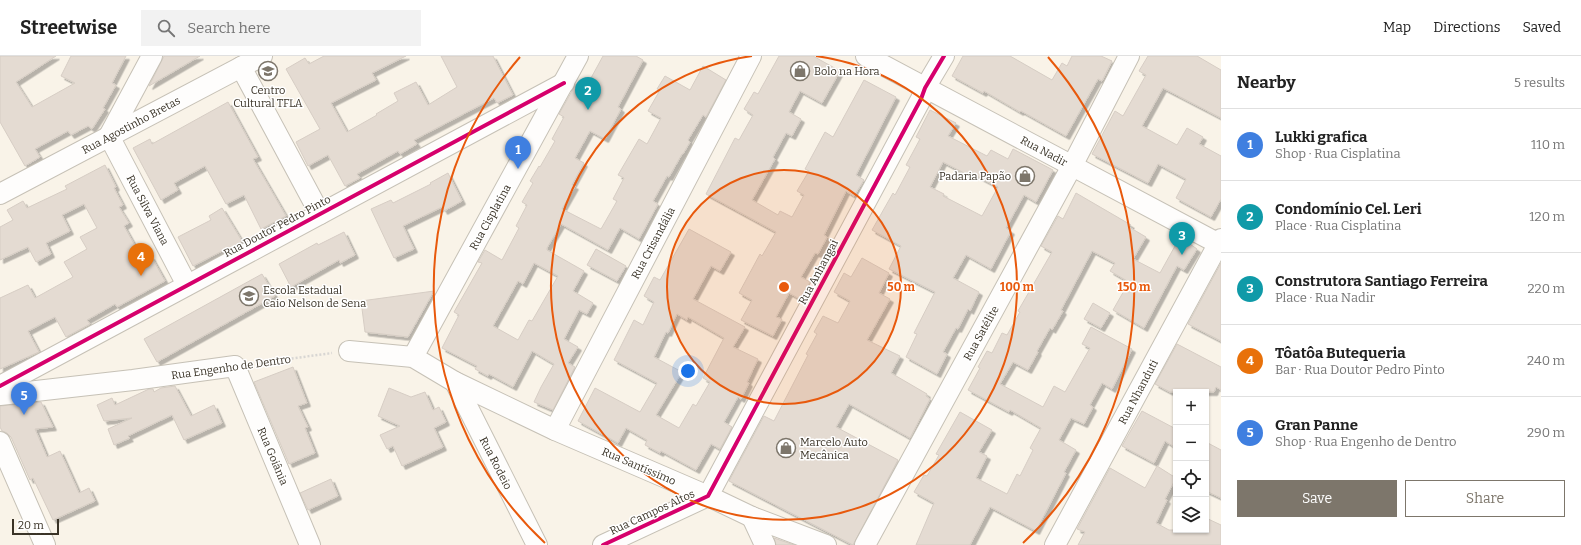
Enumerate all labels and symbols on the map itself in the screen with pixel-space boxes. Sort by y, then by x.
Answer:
school or university icon: Centro Cultural TFLA [257,60,279,82]
shop icon: Bolo na Hora [789,60,811,82]
place label: Bolo na Hora [814,65,880,78]
pin: 2 [575,77,601,110]
place label: Centro Cultural TFLA [233,84,303,110]
street label: Rua Agostinho Bretas [80,94,183,157]
street label: Rua Nadir [1018,134,1070,169]
pin: 1 [505,136,531,169]
shop icon: Padaria Papão [1014,165,1036,187]
place label: Padaria Papão [939,170,1011,183]
street label: Rua Silva Viana [124,173,172,248]
street label: Rua Cisplatina [467,182,514,252]
street label: Rua Doutor Pedro Pinto [222,193,333,260]
street label: Rua Crisandália [629,205,678,282]
pin: 3 [1169,222,1195,255]
street label: Rua Anhangai [796,237,841,307]
pin: 4 [128,243,154,276]
centre of rings [777,280,791,294]
text: 50 m [887,280,915,294]
text: 100 m [1000,280,1035,294]
text: 150 m [1118,280,1151,294]
place label: Escola Estadual Caio Nelson de Sena [263,284,366,310]
school or university icon: Escola Estadual Caio Nelson de Sena [238,285,260,307]
street label: Rua Satélite [961,304,1002,363]
street label: Rua Engenho de Dentro [170,353,292,382]
street label: Rua Nhanduti [1116,357,1161,427]
your location [678,361,698,381]
pin: 5 [11,382,37,415]
street label: Rua Goiânia [254,425,291,487]
street label: Rua Rodeio [477,435,514,492]
place label: Marcelo Auto Mecânica [800,436,868,462]
shop icon: Marcelo Auto Mecânica [775,437,797,459]
street label: Rua Santíssimo [600,445,678,488]
street label: Rua Campos Altos [608,487,697,538]
scale bar [12,517,59,536]

